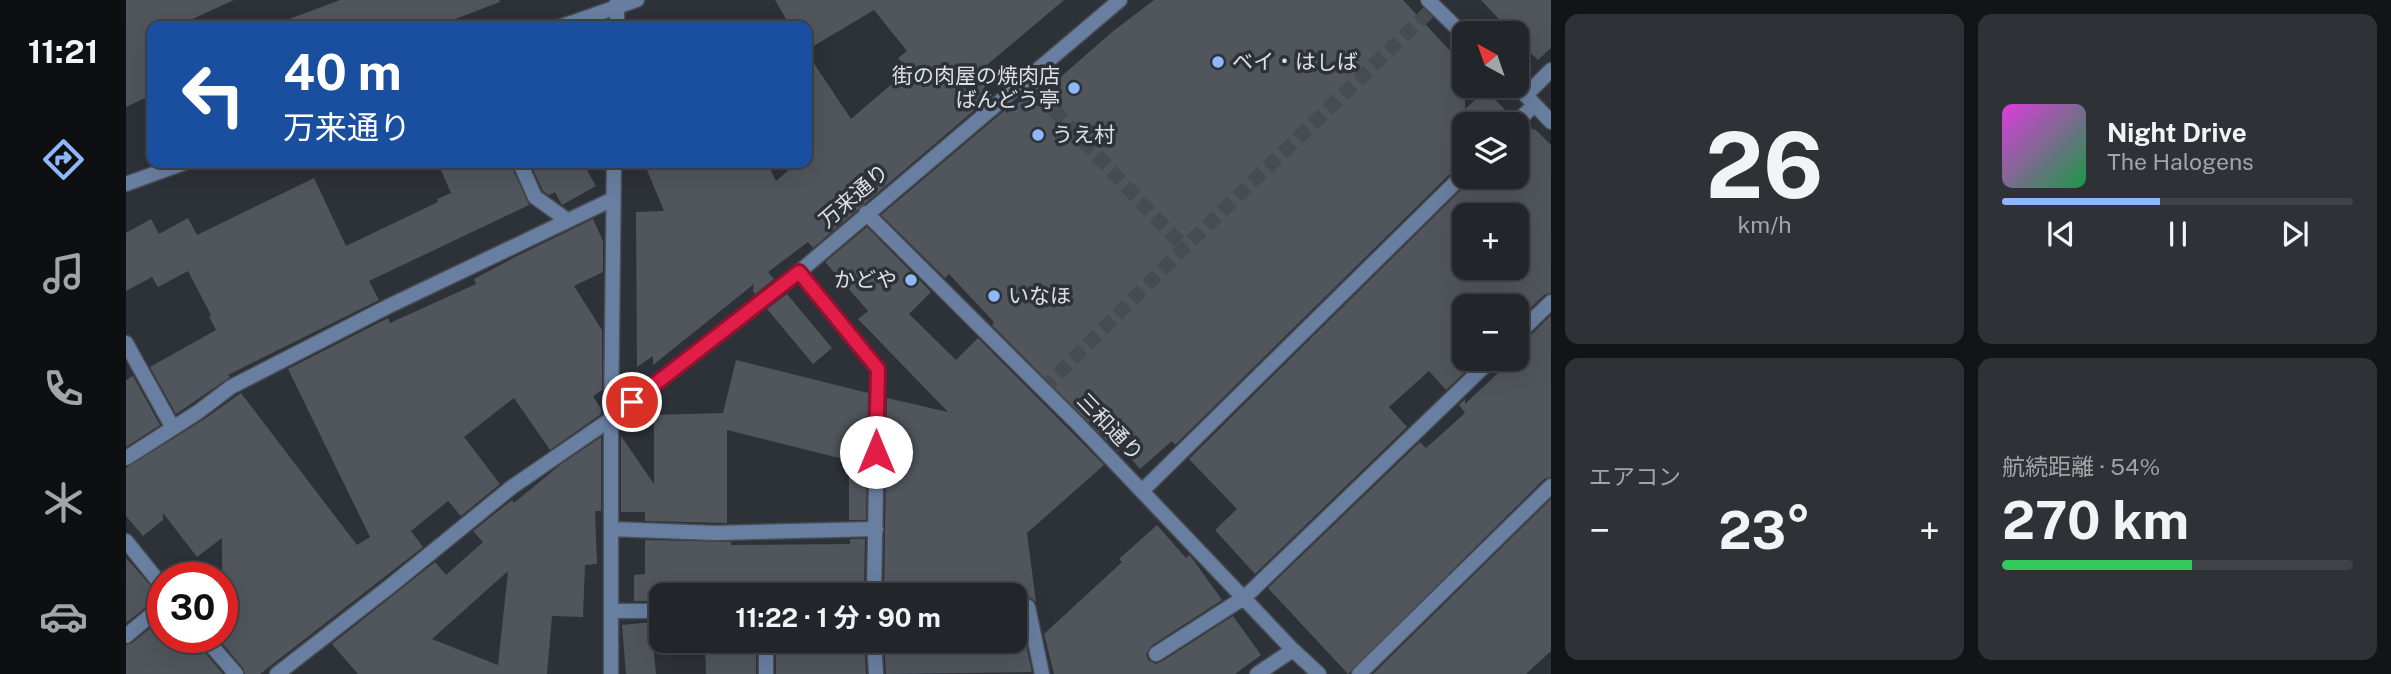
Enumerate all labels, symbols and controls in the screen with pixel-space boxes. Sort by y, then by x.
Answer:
north arrow [1452,21,1530,98]
map controls [1452,21,1529,371]
text: 11:21 [28,33,98,70]
text: 40 m [283,43,402,101]
icon: left [168,49,259,140]
place label: ベイ・はしば [1232,49,1358,74]
marker: ベイ・はしば [1210,54,1226,70]
place label: 街の肉屋の焼肉店 ばんどう亭 [892,63,1060,112]
marker: 街の肉屋の焼肉店 ばんどう亭 [1066,80,1082,96]
text: 万来通り [283,109,411,146]
button: layers [1452,112,1529,189]
text: 26 [1706,112,1823,218]
text: Night Drive [2107,117,2247,148]
place label: うえ村 [1052,122,1115,147]
marker: うえ村 [1030,127,1046,143]
icon: directions [39,135,88,184]
text: The Halogens [2107,148,2254,175]
street label: 万来通り [814,159,894,233]
button: + [1452,203,1529,280]
text: km/h [1737,211,1792,238]
icon: previous [2042,215,2080,253]
icon: pause [2159,215,2197,253]
icon: next [2276,215,2314,253]
icon: music [39,249,88,298]
place label: かどや [834,267,897,292]
marker: かどや [903,272,919,288]
place label: いなほ [1008,283,1071,308]
marker: いなほ [986,288,1002,304]
button: − [1452,294,1529,371]
icon: phone [39,364,88,413]
pin [602,372,662,432]
icon: arrive [613,383,651,421]
street label: 三和通り [1072,388,1149,466]
position arrow [839,415,913,489]
text: 航続距離 · 54% [2002,453,2160,480]
text: エアコン [1589,463,1681,490]
icon: climate [39,478,88,527]
text: 270 km [2002,490,2189,551]
text: 23° [1718,500,1811,561]
text: − [1589,508,1610,553]
text: + [1919,508,1940,553]
speed limit sign: 30 [147,562,238,653]
icon: car [39,592,88,641]
text: 11:22 · 1 分 · 90 m [735,602,941,633]

